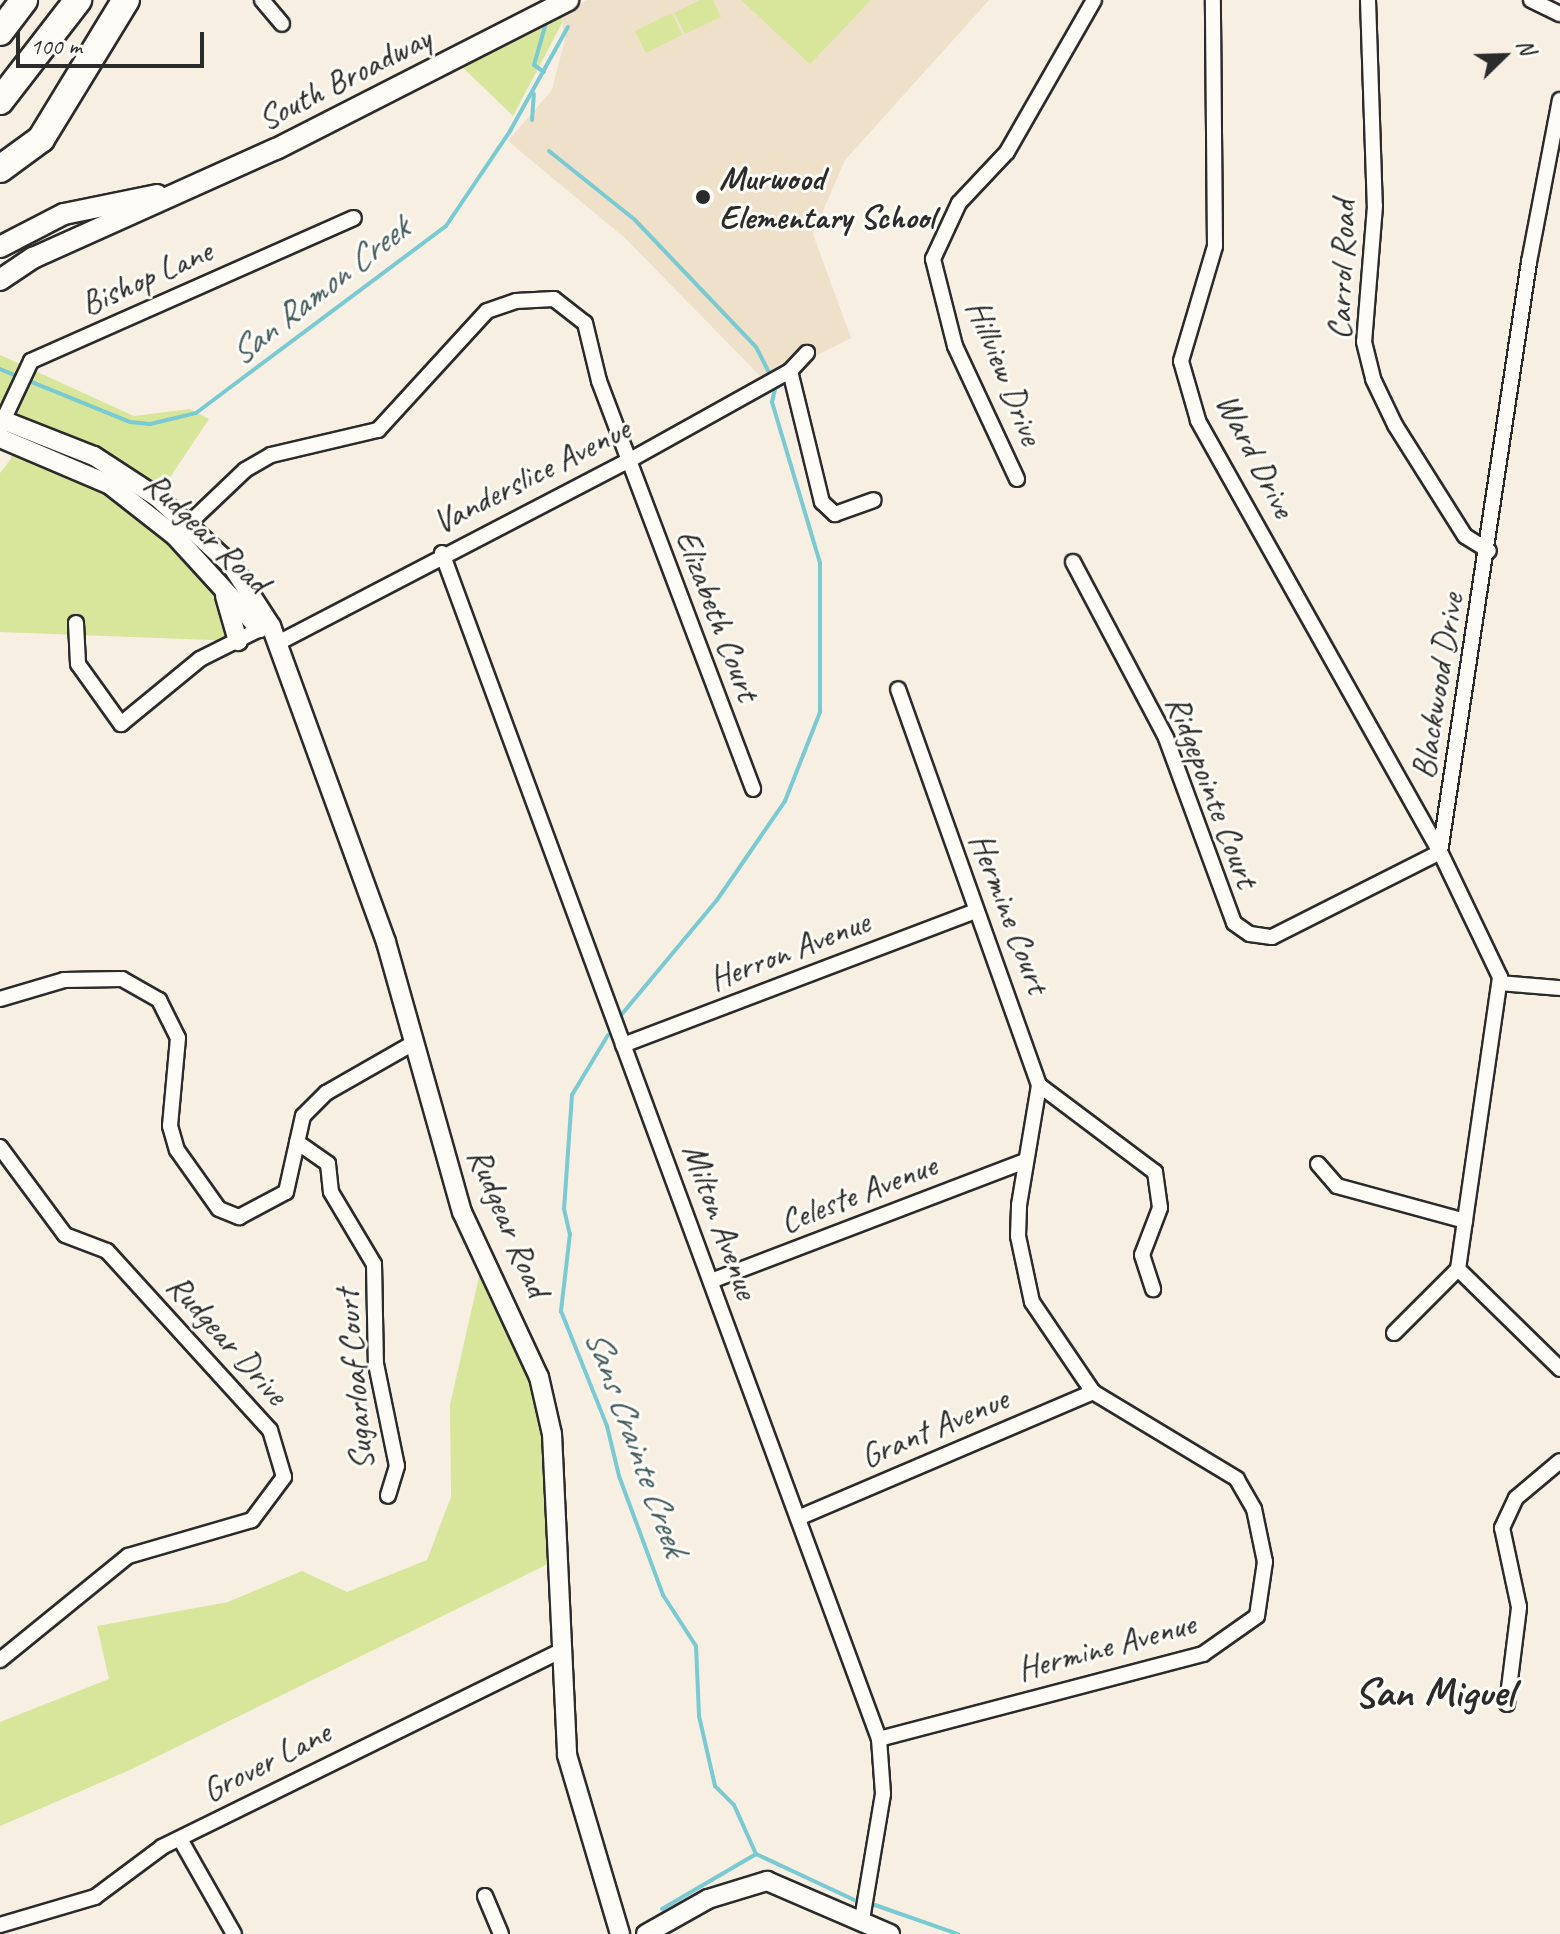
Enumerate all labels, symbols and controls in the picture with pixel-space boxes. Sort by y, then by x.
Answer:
scale bar [20,16,208,66]
north arrow [1464,16,1544,96]
street label: South Broadway [251,17,437,139]
text: 100 m [30,31,82,61]
text: N [1511,35,1542,58]
place label: Murwood Elementary School [719,157,935,236]
marker: Murwood Elementary School [694,188,712,206]
street label: Carrol Road [1318,200,1364,340]
water label: San Ramon Creek [220,207,418,375]
street label: Bishop Lane [74,230,218,324]
street label: Hillview Drive [957,293,1053,451]
street label: Ward Drive [1207,386,1305,524]
street label: Vanderslice Avenue [426,408,636,542]
street label: Rudgear Road [136,463,278,601]
street label: Elizabeth Court [667,524,769,706]
street label: Blackwood Drive [1402,590,1472,782]
street label: Ridgepointe Court [1158,689,1268,893]
street label: Hermine Court [961,827,1059,999]
street label: Herron Avenue [703,901,875,999]
street label: Milton Avenue [674,1138,768,1304]
street label: Rudgear Road [459,1141,559,1303]
street label: Celeste Avenue [774,1144,942,1242]
street label: Rudgear Drive [159,1265,297,1413]
street label: Sugarloaf Court [326,1288,382,1472]
water label: Sans Crainte Creek [575,1323,697,1561]
street label: Grant Avenue [854,1378,1014,1476]
street label: Hermine Avenue [1013,1603,1199,1689]
district label: San Miguel [1354,1668,1514,1718]
street label: Grover Lane [195,1711,337,1811]

